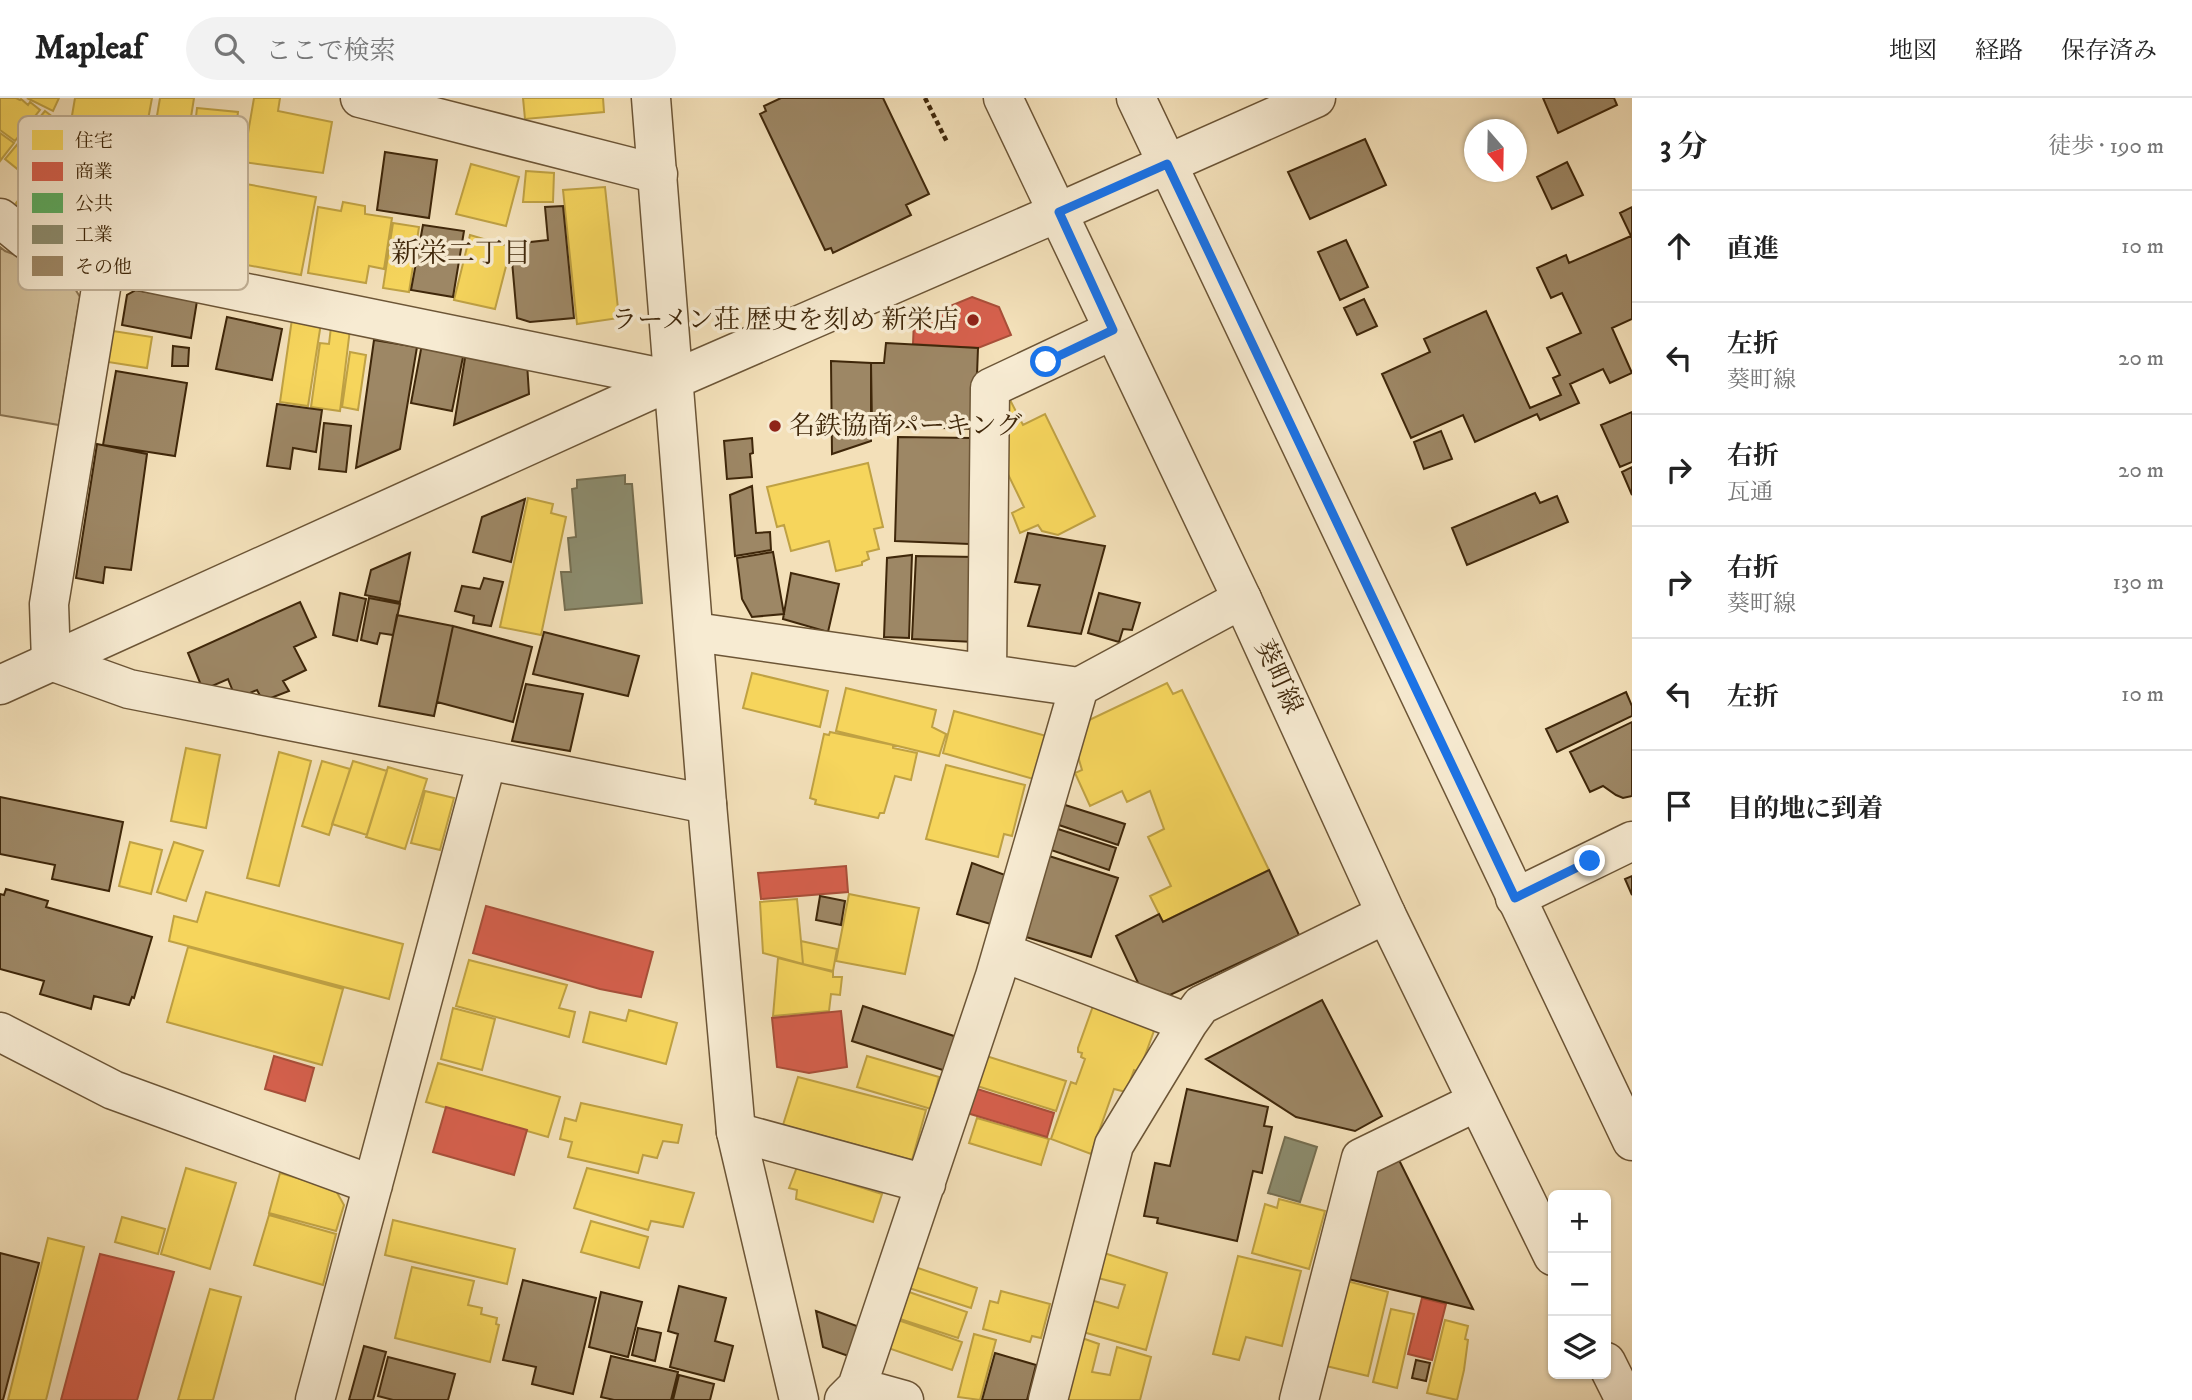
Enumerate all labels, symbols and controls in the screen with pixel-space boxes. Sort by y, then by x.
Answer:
search box [186,17,676,80]
text: Mapleaf [35,28,144,69]
icon: search [210,29,248,67]
text: ここで検索 [266,35,396,68]
text: 地図 [1889,36,1937,66]
text: 経路 [1975,36,2023,66]
text: 保存済み [2061,36,2157,66]
legend [18,116,248,290]
north arrow [1464,119,1527,182]
text: 3 分 [1660,129,1708,166]
text: 住宅 [75,130,113,153]
text: 徒歩 · 190 m [2048,132,2164,161]
text: 商業 [75,161,113,184]
text: 公共 [75,193,113,216]
text: 工業 [75,224,113,247]
icon: ahead [1660,227,1698,265]
text: 10 m [2121,232,2164,261]
text: 直進 [1727,233,1779,266]
district label: 新栄二丁目 [391,236,531,271]
text: その他 [75,256,132,279]
place label: ラーメン荘 歴史を刻め 新栄店 [611,304,959,337]
marker: ラーメン荘 歴史を刻め 新栄店 [965,312,981,328]
text: 左折 [1727,328,1779,361]
icon: left [1660,339,1698,377]
text: 20 m [2118,344,2164,373]
route start [1030,346,1061,377]
text: 葵町線 [1727,366,1796,395]
place label: 名鉄協商パーキング [789,410,1022,443]
marker: 名鉄協商パーキング [767,418,783,434]
text: 右折 [1727,440,1779,473]
icon: right [1660,451,1698,489]
text: 20 m [2118,456,2164,485]
text: 瓦通 [1727,478,1773,507]
text: 右折 [1727,552,1779,585]
icon: right [1660,563,1698,601]
text: 130 m [2112,568,2164,597]
text: 葵町線 [1727,590,1796,619]
street label: 葵町線 [1247,635,1309,719]
icon: left [1660,675,1698,713]
text: 10 m [2121,680,2164,709]
text: 左折 [1727,681,1779,714]
icon: arrive [1660,787,1698,825]
text: 目的地に到着 [1727,793,1883,826]
route end [1574,845,1605,876]
map controls [1548,1190,1611,1379]
button: + [1548,1190,1611,1253]
button: − [1548,1253,1611,1316]
button: layers [1548,1316,1611,1379]

